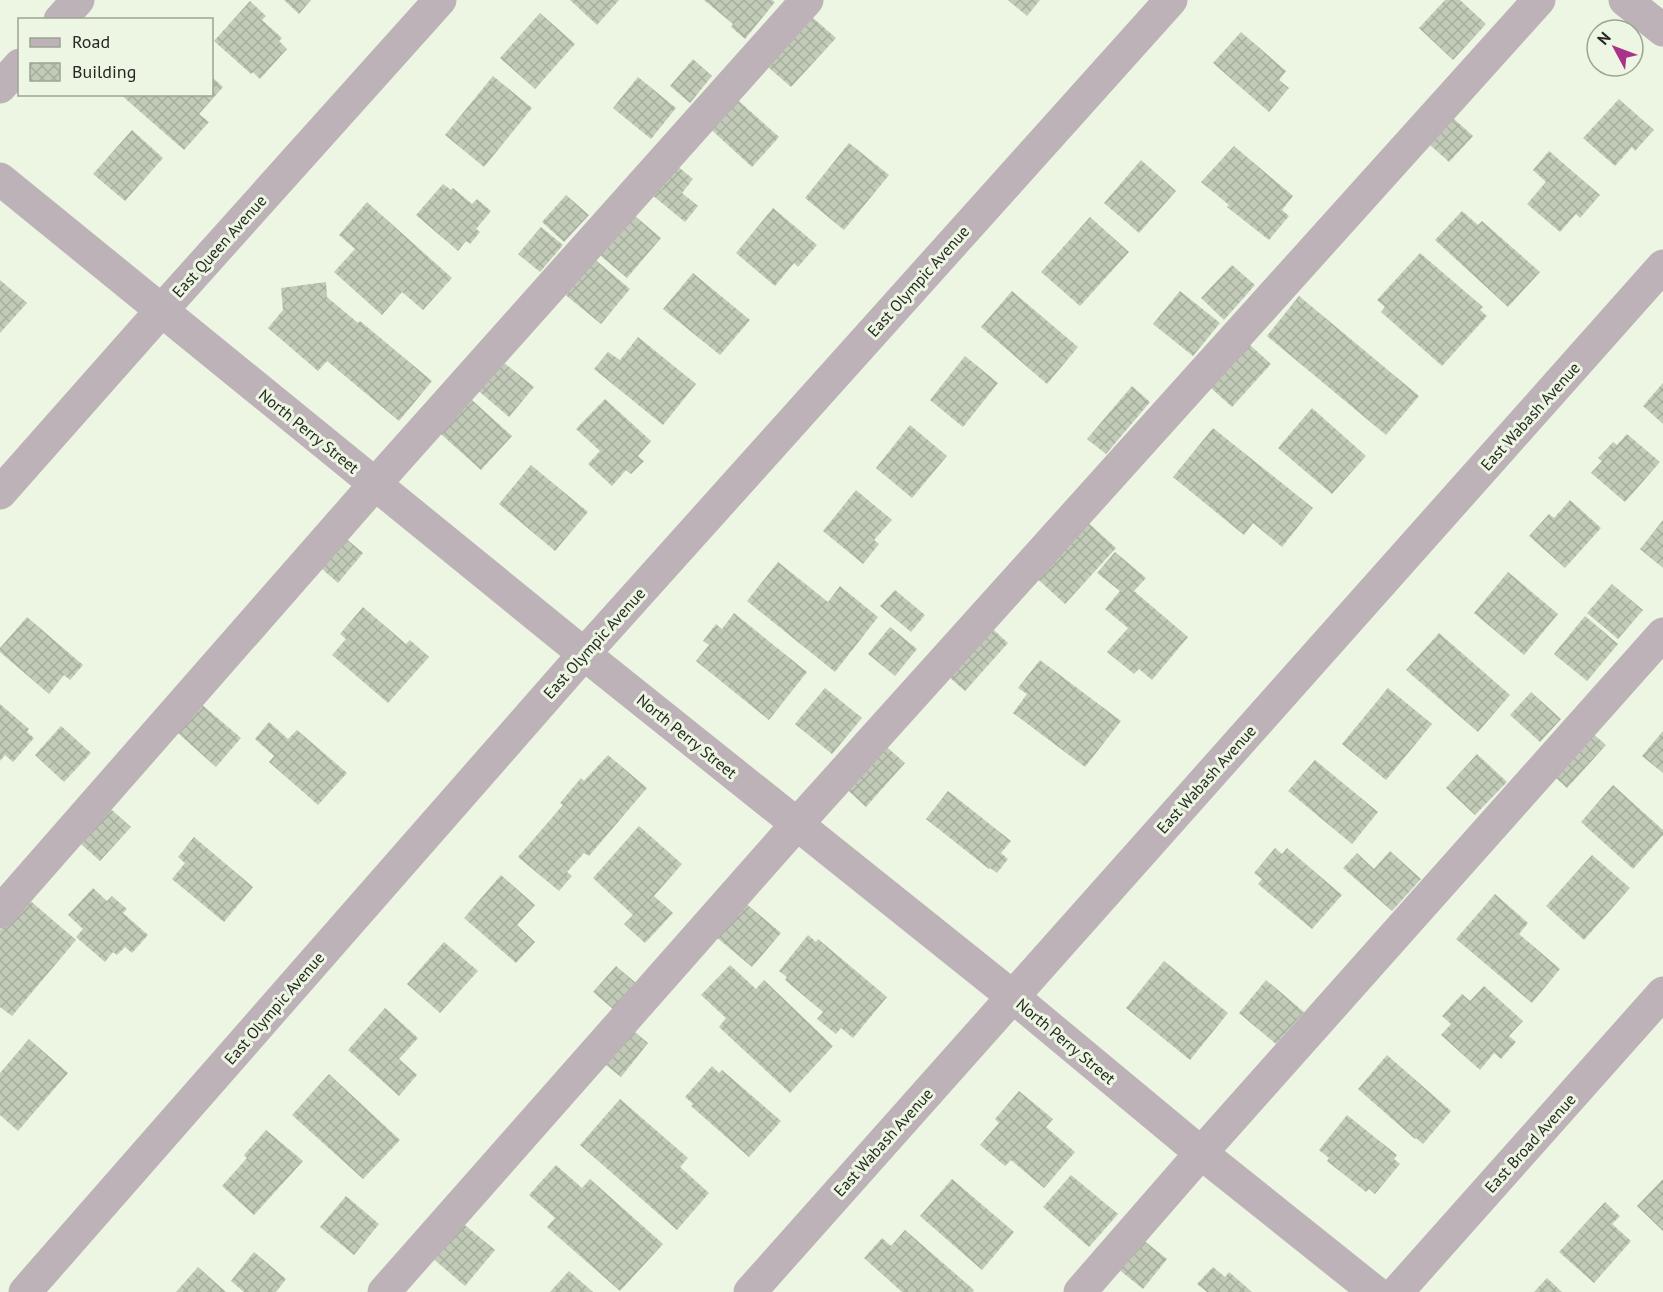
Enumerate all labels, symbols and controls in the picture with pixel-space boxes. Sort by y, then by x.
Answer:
legend [18,18,213,96]
north arrow [1585,18,1645,78]
text: N [1593,28,1615,49]
text: Road [72,30,110,53]
text: Building [72,60,136,83]
street label: East Queen Avenue [168,191,270,301]
street label: East Olympic Avenue [863,221,973,341]
street label: East Wabash Avenue [1476,358,1584,474]
street label: North Perry Street [255,384,364,478]
street label: East Olympic Avenue [539,583,649,703]
street label: North Perry Street [633,689,742,783]
street label: East Wabash Avenue [1152,721,1260,837]
street label: East Olympic Avenue [220,948,328,1068]
street label: North Perry Street [1012,994,1120,1089]
street label: East Wabash Avenue [829,1084,937,1200]
street label: East Broad Avenue [1480,1089,1580,1197]

